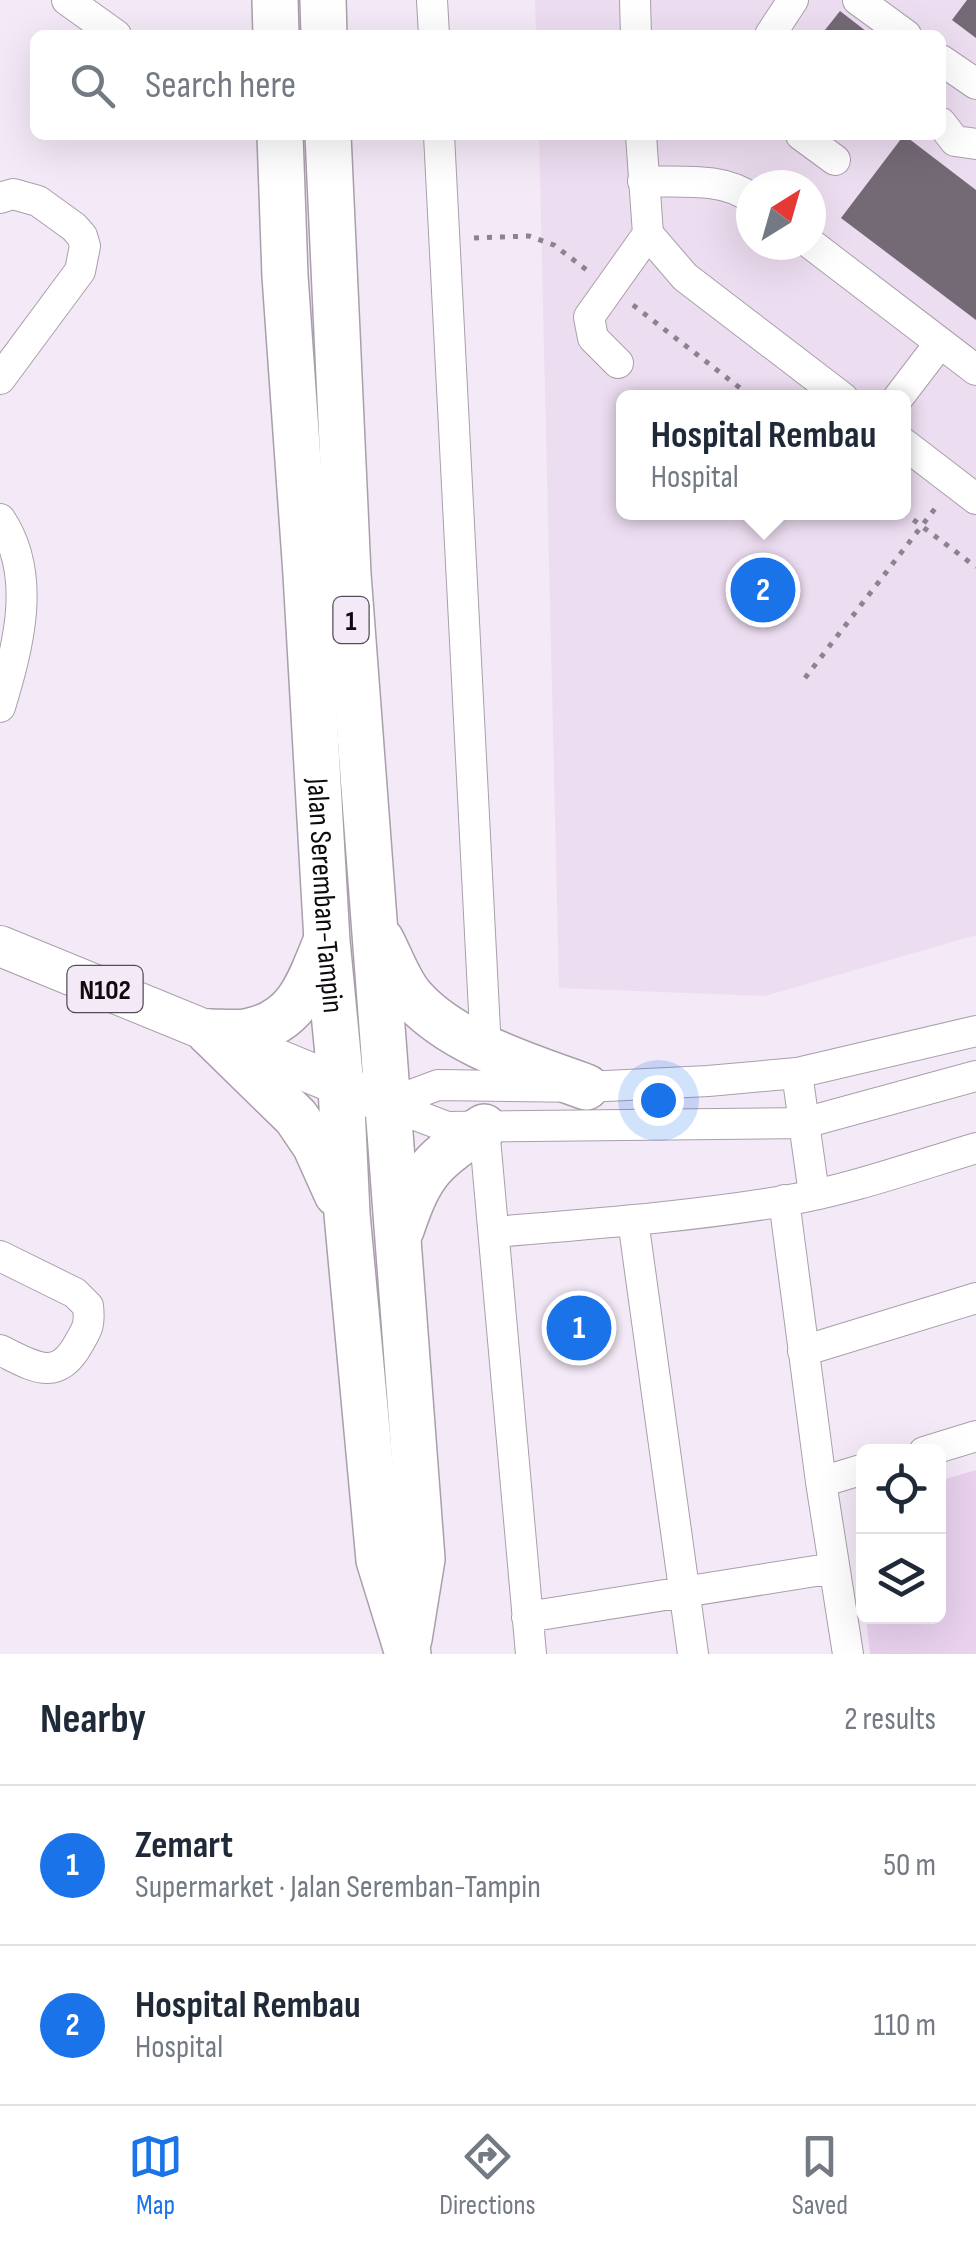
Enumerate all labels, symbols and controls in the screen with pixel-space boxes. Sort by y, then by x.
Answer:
search box [30,30,946,140]
icon: search [65,58,120,113]
text: Search here [145,63,296,108]
north arrow [736,170,826,260]
popup [616,390,911,520]
text: Hospital Rembau [651,413,876,458]
text: Hospital [651,458,739,497]
pin: 2 [730,552,796,628]
road number: 1 [334,597,368,643]
street label: Jalan Seremban-Tampin [299,776,351,1015]
road number: N102 [68,966,142,1012]
your location [633,1075,684,1126]
pin: 1 [546,1290,612,1366]
map controls [856,1444,946,1624]
button: locate [856,1444,946,1534]
button: layers [856,1534,946,1624]
text: Nearby [40,1694,146,1745]
text: 2 results [844,1700,936,1739]
text: Zemart [135,1823,233,1868]
text: 1 [66,1846,79,1885]
text: 50 m [883,1846,936,1885]
text: Supermarket · Jalan Seremban-Tampin [135,1868,541,1907]
text: Hospital Rembau [135,1983,361,2028]
text: 2 [65,2006,80,2045]
text: 110 m [874,2006,936,2045]
text: Hospital [135,2028,223,2067]
tab: Map [128,2129,183,2222]
tab: Directions [439,2129,536,2222]
tab: Saved [792,2129,848,2222]

